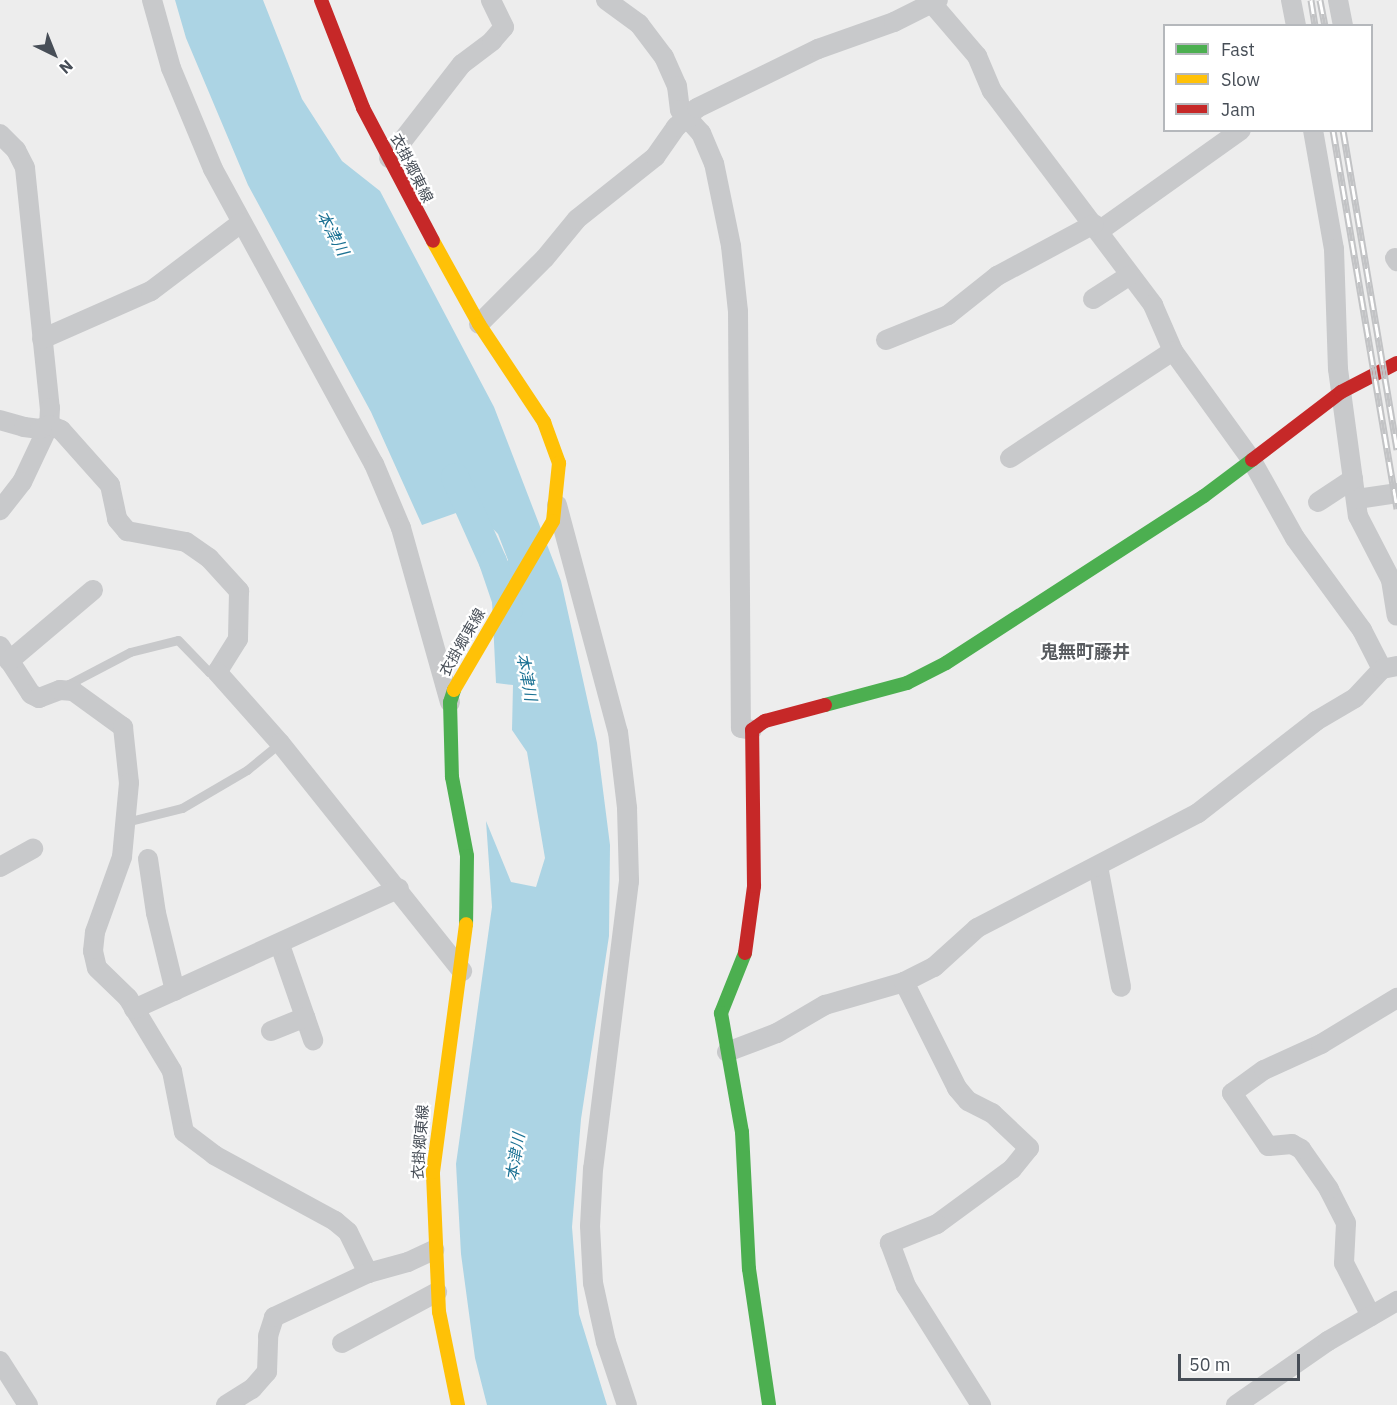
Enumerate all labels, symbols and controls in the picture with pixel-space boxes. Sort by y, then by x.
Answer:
north arrow [24,24,84,84]
legend [1163,24,1373,132]
text: Fast [1221,38,1255,61]
text: N [55,56,77,78]
text: Slow [1221,68,1260,91]
text: Jam [1221,98,1256,121]
street label: 衣掛郷東線 [387,131,437,205]
water label: 本津川 [313,207,353,259]
street label: 衣掛郷東線 [435,605,489,679]
district label: 鬼無町藤井 [1040,641,1130,663]
water label: 本津川 [513,652,541,702]
street label: 衣掛郷東線 [408,1104,432,1180]
water label: 本津川 [502,1132,528,1182]
scale bar [1181,1342,1302,1380]
text: 50 m [1189,1353,1231,1376]

